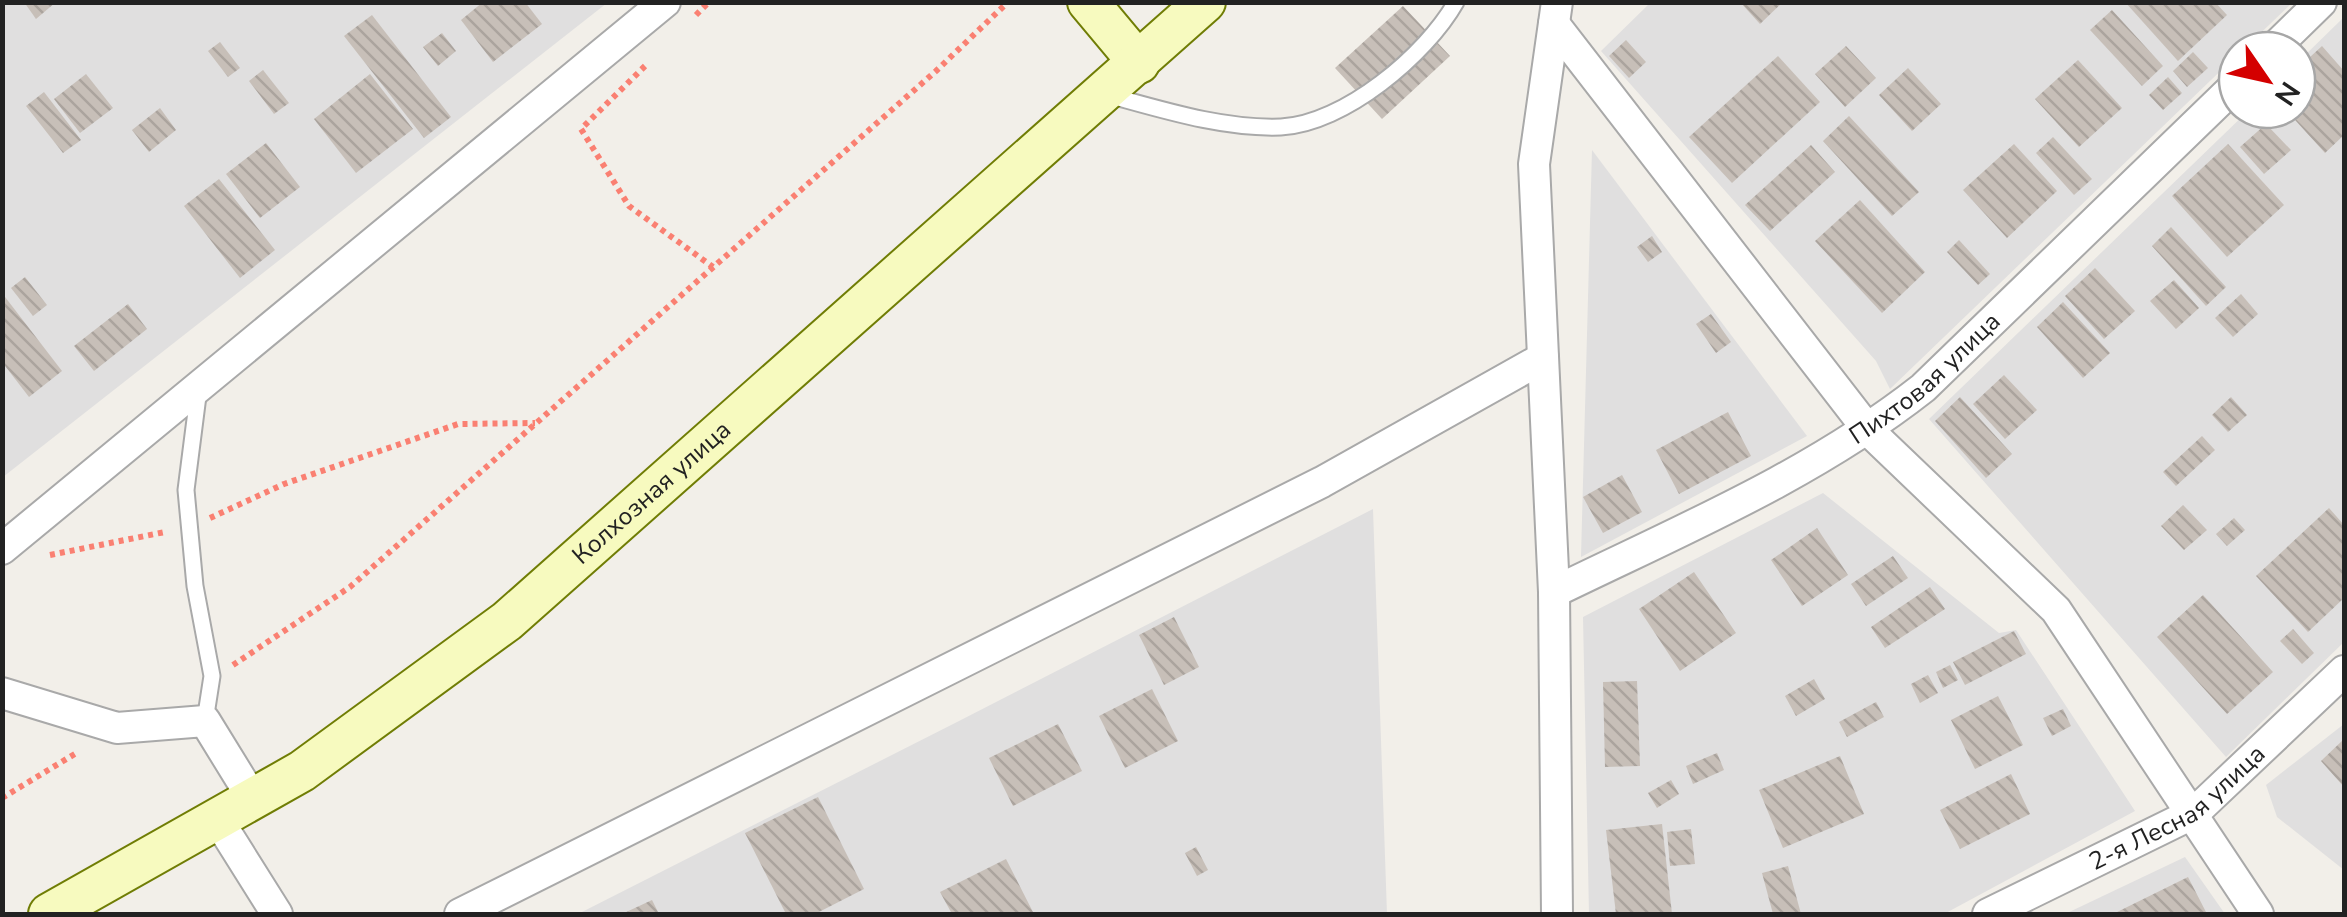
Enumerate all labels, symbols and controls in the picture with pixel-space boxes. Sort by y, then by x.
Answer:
north arrow [2217,30,2317,130]
text: N [2265,74,2309,113]
street label: Пихтовая улица [1843,305,2008,453]
street label: Колхозная улица [565,413,738,572]
street label: 2-я Лесная улица [2083,737,2273,879]

